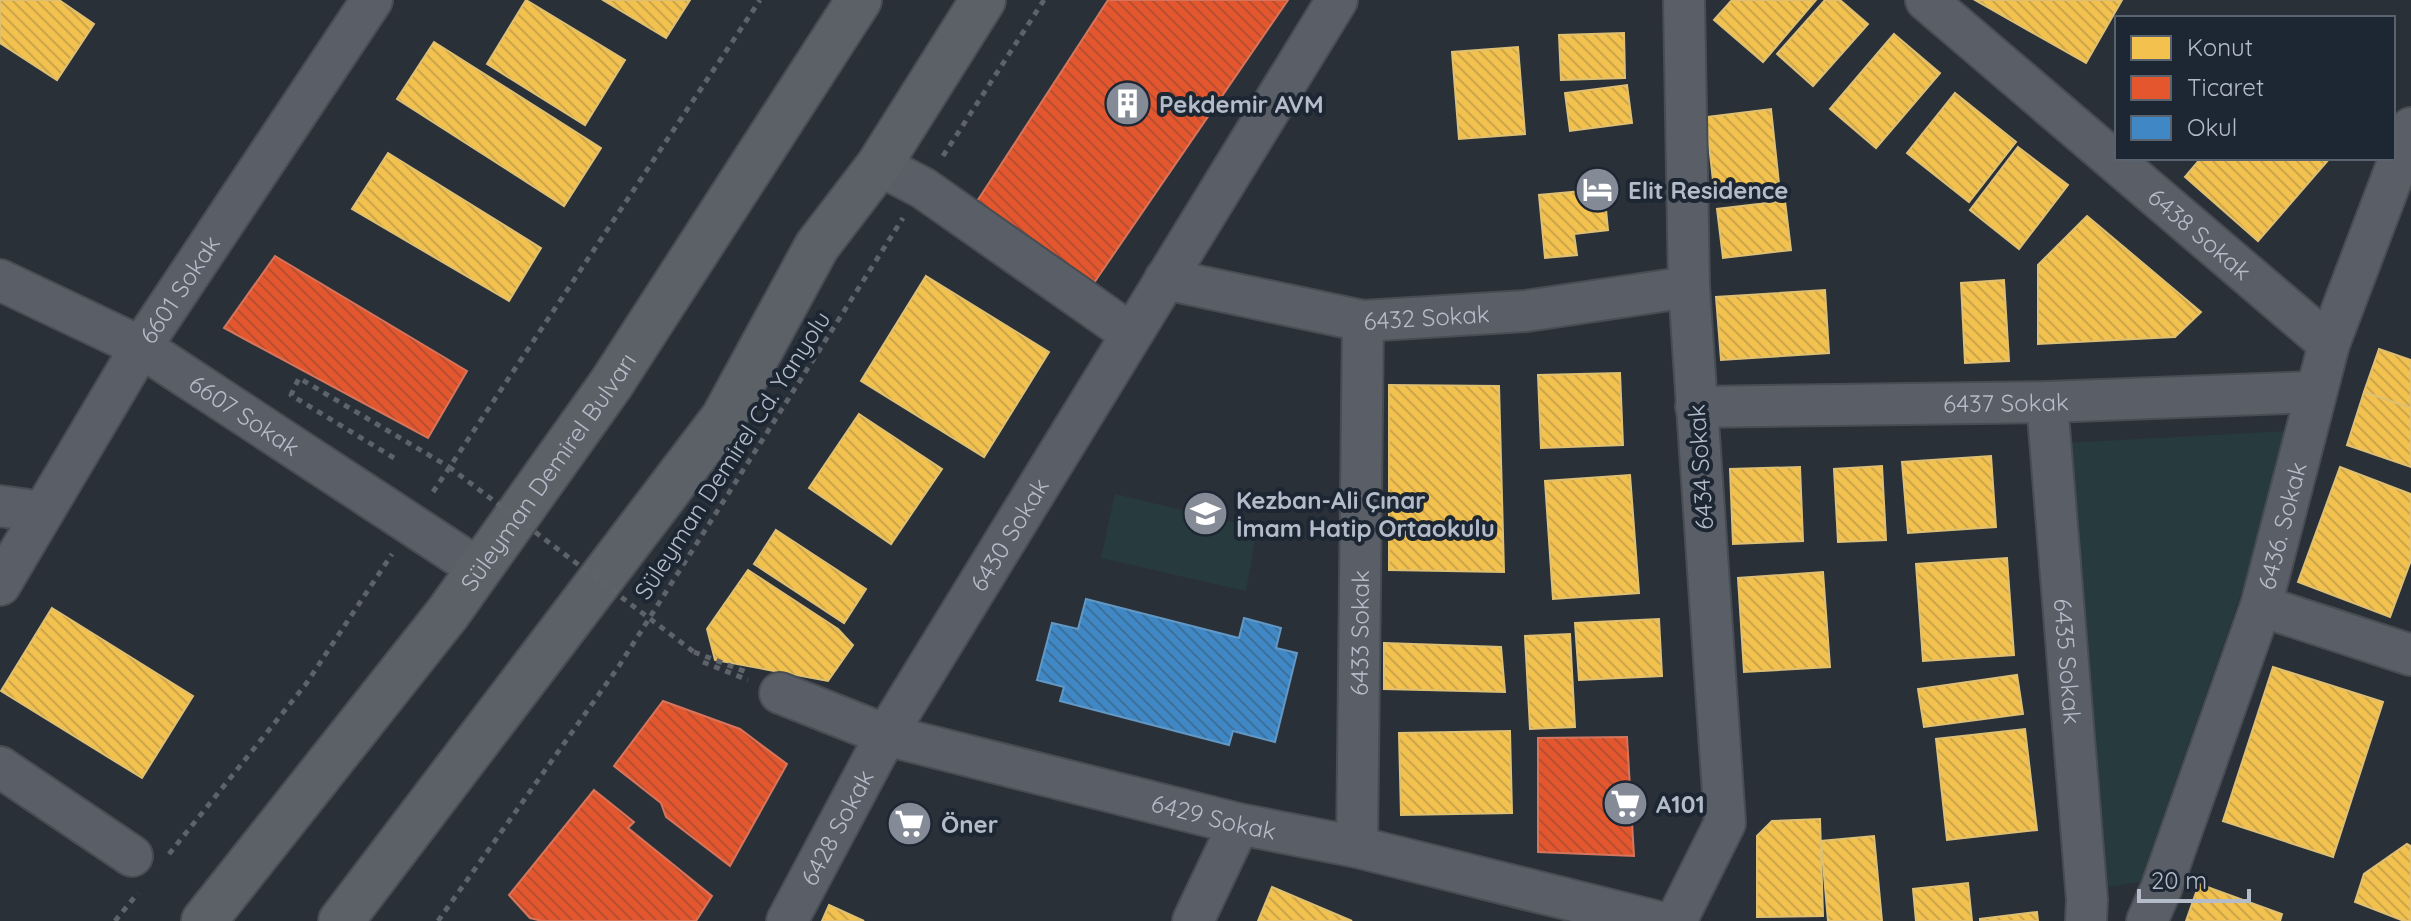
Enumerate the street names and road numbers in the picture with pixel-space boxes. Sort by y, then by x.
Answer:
street label: 6438 Sokak [2142,181,2258,286]
street label: 6601 Sokak [133,229,226,349]
street label: 6432 Sokak [1362,298,1491,336]
street label: Süleyman Demirel Cd. Yanyolu [627,305,837,605]
street label: Süleyman Demirel Bulvarı [454,347,642,597]
street label: 6607 Sokak [184,368,305,462]
street label: 6437 Sokak [1943,386,2069,418]
street label: 6434 Sokak [1681,403,1719,531]
street label: 6436. Sokak [2251,459,2313,593]
street label: 6430 Sokak [963,472,1055,597]
street label: 6433 Sokak [1344,570,1375,696]
street label: 6435 Sokak [2048,597,2088,725]
street label: 6428 Sokak [794,764,880,890]
street label: 6429 Sokak [1148,788,1279,846]

